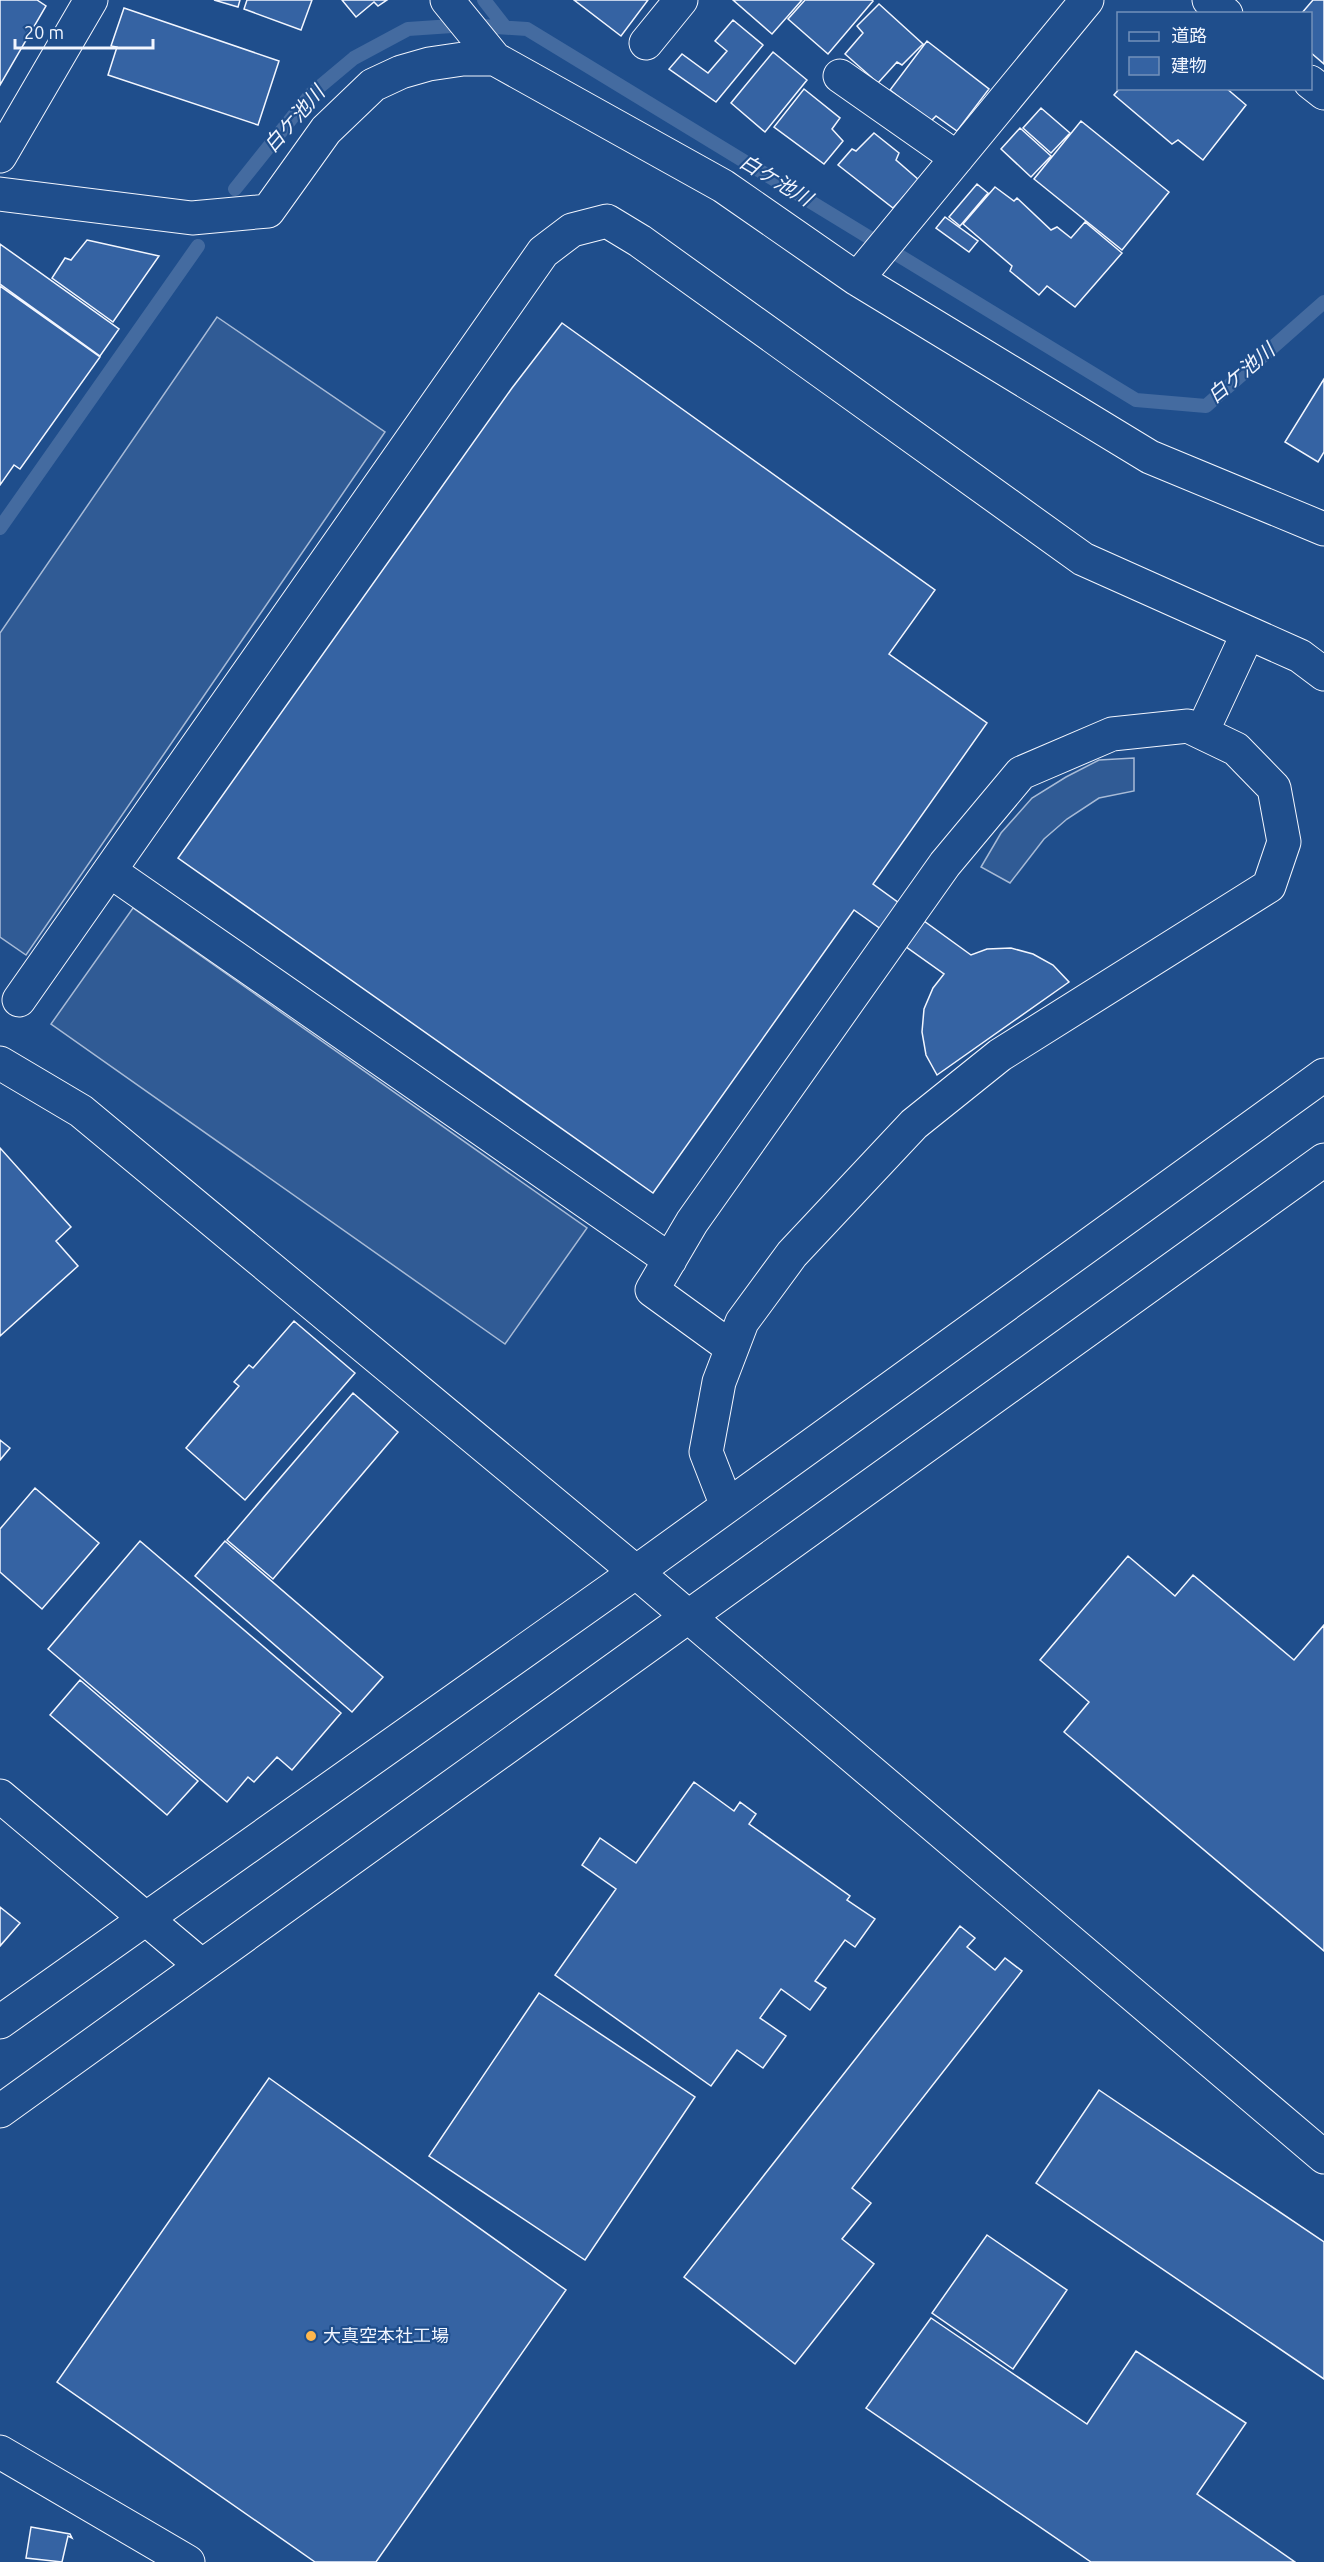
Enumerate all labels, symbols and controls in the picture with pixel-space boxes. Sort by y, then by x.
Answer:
scale bar [15,12,153,50]
legend [1117,12,1312,90]
text: 20 m [24,22,64,42]
text: 道路 [1171,25,1207,45]
text: 建物 [1171,55,1207,75]
water label: 白ケ池川 [259,79,330,156]
water label: 白ケ池川 [736,149,818,211]
water label: 白ケ池川 [1203,337,1280,407]
place label: 大真空本社工場 [323,2325,449,2345]
marker: 大真空本社工場 [304,2329,318,2343]

